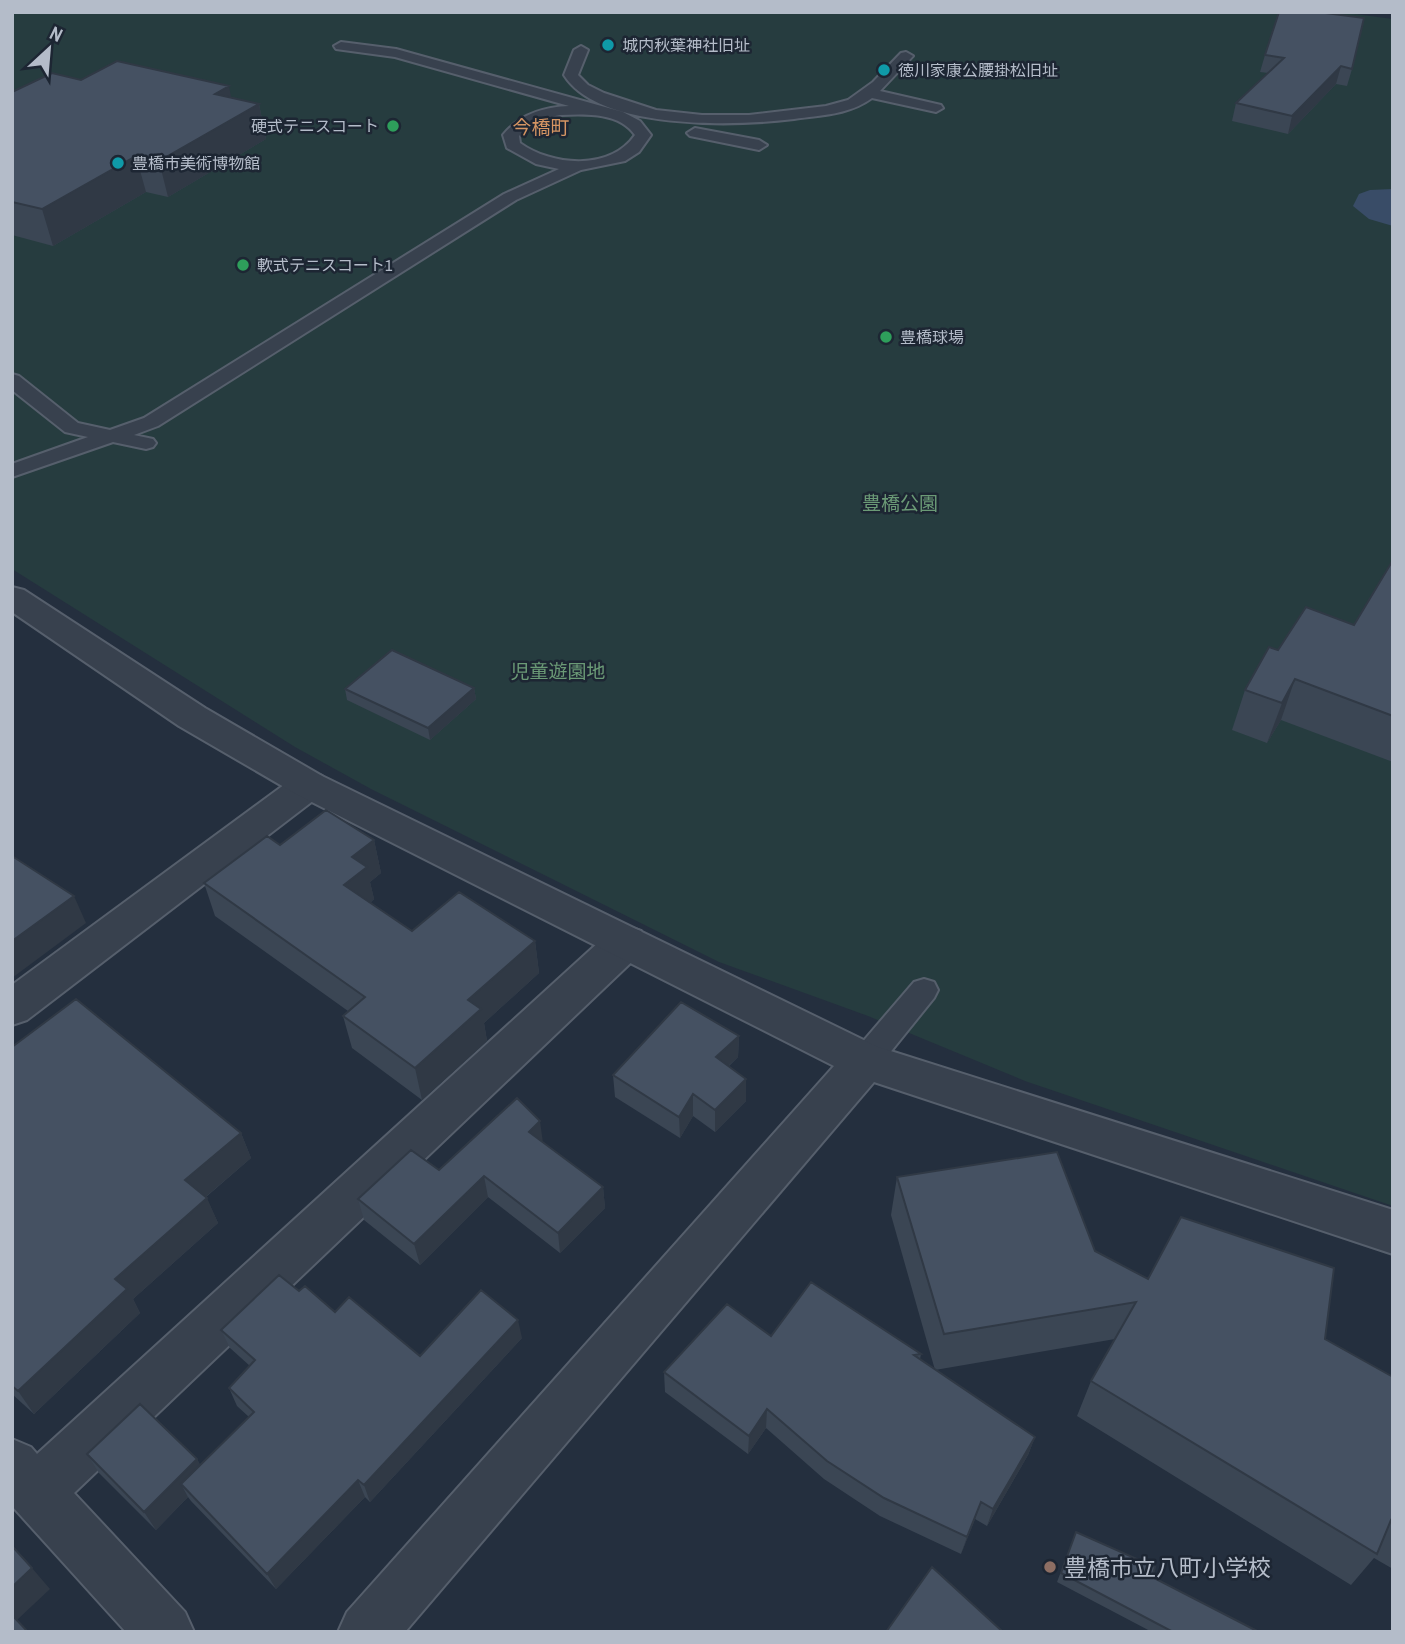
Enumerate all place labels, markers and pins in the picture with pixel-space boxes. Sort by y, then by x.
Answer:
place label: 城内秋葉神社旧址 [622,34,750,56]
marker: 城内秋葉神社旧址 [600,37,616,53]
place label: 徳川家康公腰掛松旧址 [898,59,1058,81]
marker: 徳川家康公腰掛松旧址 [876,62,892,78]
place label: 硬式テニスコート [251,115,379,137]
marker: 硬式テニスコート [385,118,401,134]
place label: 豊橋市美術博物館 [132,152,260,174]
marker: 豊橋市美術博物館 [110,155,126,171]
place label: 軟式テニスコート1 [257,254,393,276]
marker: 軟式テニスコート1 [235,257,251,273]
place label: 豊橋球場 [900,326,964,348]
marker: 豊橋球場 [878,329,894,345]
place label: 豊橋市立八町小学校 [1064,1552,1271,1583]
marker: 豊橋市立八町小学校 [1042,1559,1058,1575]

